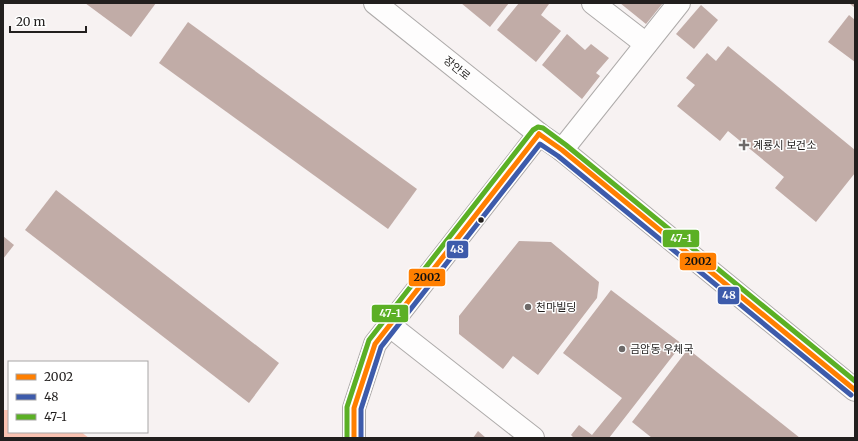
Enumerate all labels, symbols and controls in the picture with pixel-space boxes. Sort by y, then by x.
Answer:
scale bar [10,8,86,34]
text: 20 m [16,14,45,29]
street label: 장안로 [441,53,473,83]
place label: 계룡시 보건소 [753,138,816,152]
marker: 계룡시 보건소 [738,139,750,151]
unlabelled marker [476,215,486,225]
line badge: 47-1 [662,229,700,248]
text: 47-1 [670,231,692,245]
line badge: 48 [446,240,469,259]
text: 48 [450,242,464,256]
line badge: 2002 [679,252,717,271]
text: 2002 [684,254,712,268]
line badge: 2002 [408,268,446,287]
text: 2002 [413,270,441,284]
line badge: 48 [717,286,740,305]
text: 48 [722,288,736,302]
place label: 천마빌딩 [536,300,576,314]
marker: 천마빌딩 [523,302,533,312]
line badge: 47-1 [371,304,409,323]
text: 47-1 [379,306,401,320]
place label: 금암동 우체국 [630,342,693,356]
marker: 금암동 우체국 [617,344,627,354]
legend [8,361,148,433]
text: 2002 [44,369,73,384]
text: 48 [44,389,59,404]
text: 47-1 [44,409,67,424]

